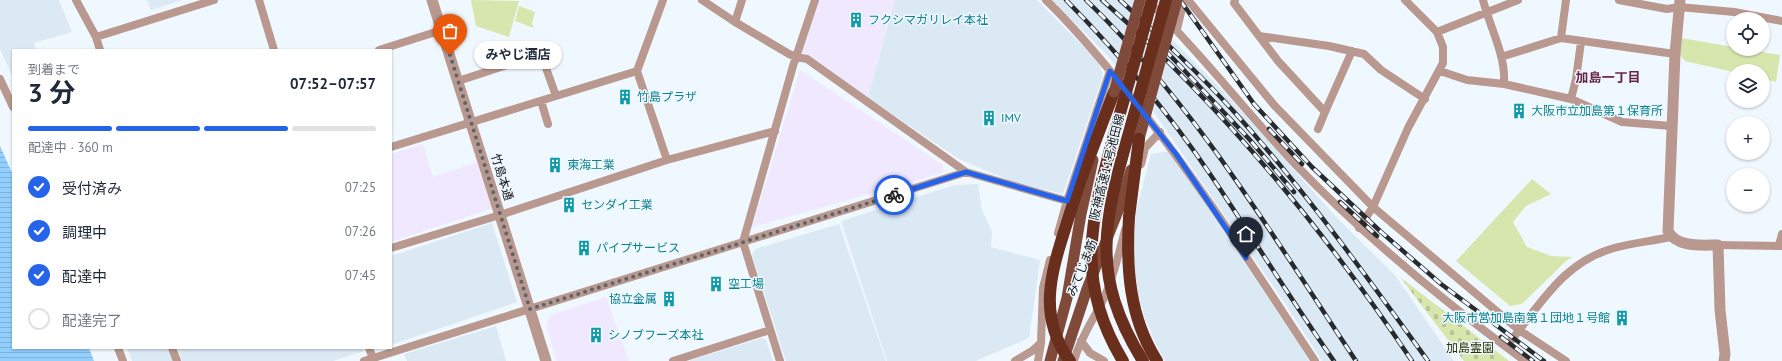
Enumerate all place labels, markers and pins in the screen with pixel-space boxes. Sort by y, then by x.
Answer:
building icon: フクシマガリレイ本社 [847,11,865,29]
place label: フクシマガリレイ本社 [868,12,988,27]
pin [433,14,467,55]
callout: みやじ酒店 [474,41,562,69]
building icon: 竹島プラザ [616,88,634,106]
place label: 竹島プラザ [637,89,697,104]
building icon: 大阪市立加島第１保育所 [1510,102,1528,120]
place label: 大阪市立加島第１保育所 [1531,103,1663,118]
building icon: IMV [980,109,998,127]
place label: IMV [1001,110,1021,125]
building icon: 東海工業 [546,156,564,174]
place label: 東海工業 [567,157,615,172]
building icon: センダイ工業 [560,196,578,214]
place label: センダイ工業 [581,197,653,212]
pin [1229,217,1263,258]
building icon: パイプサービス [575,239,593,257]
place label: パイプサービス [596,240,680,255]
building icon: 空工場 [707,275,725,293]
place label: 空工場 [728,276,764,291]
building icon: 協立金属 [660,290,678,308]
place label: 協立金属 [609,291,657,306]
building icon: 大阪市営加島南第１団地１号館 [1613,309,1631,327]
place label: 大阪市営加島南第１団地１号館 [1442,310,1610,325]
building icon: シノブフーズ本社 [587,326,605,344]
place label: シノブフーズ本社 [608,327,703,342]

